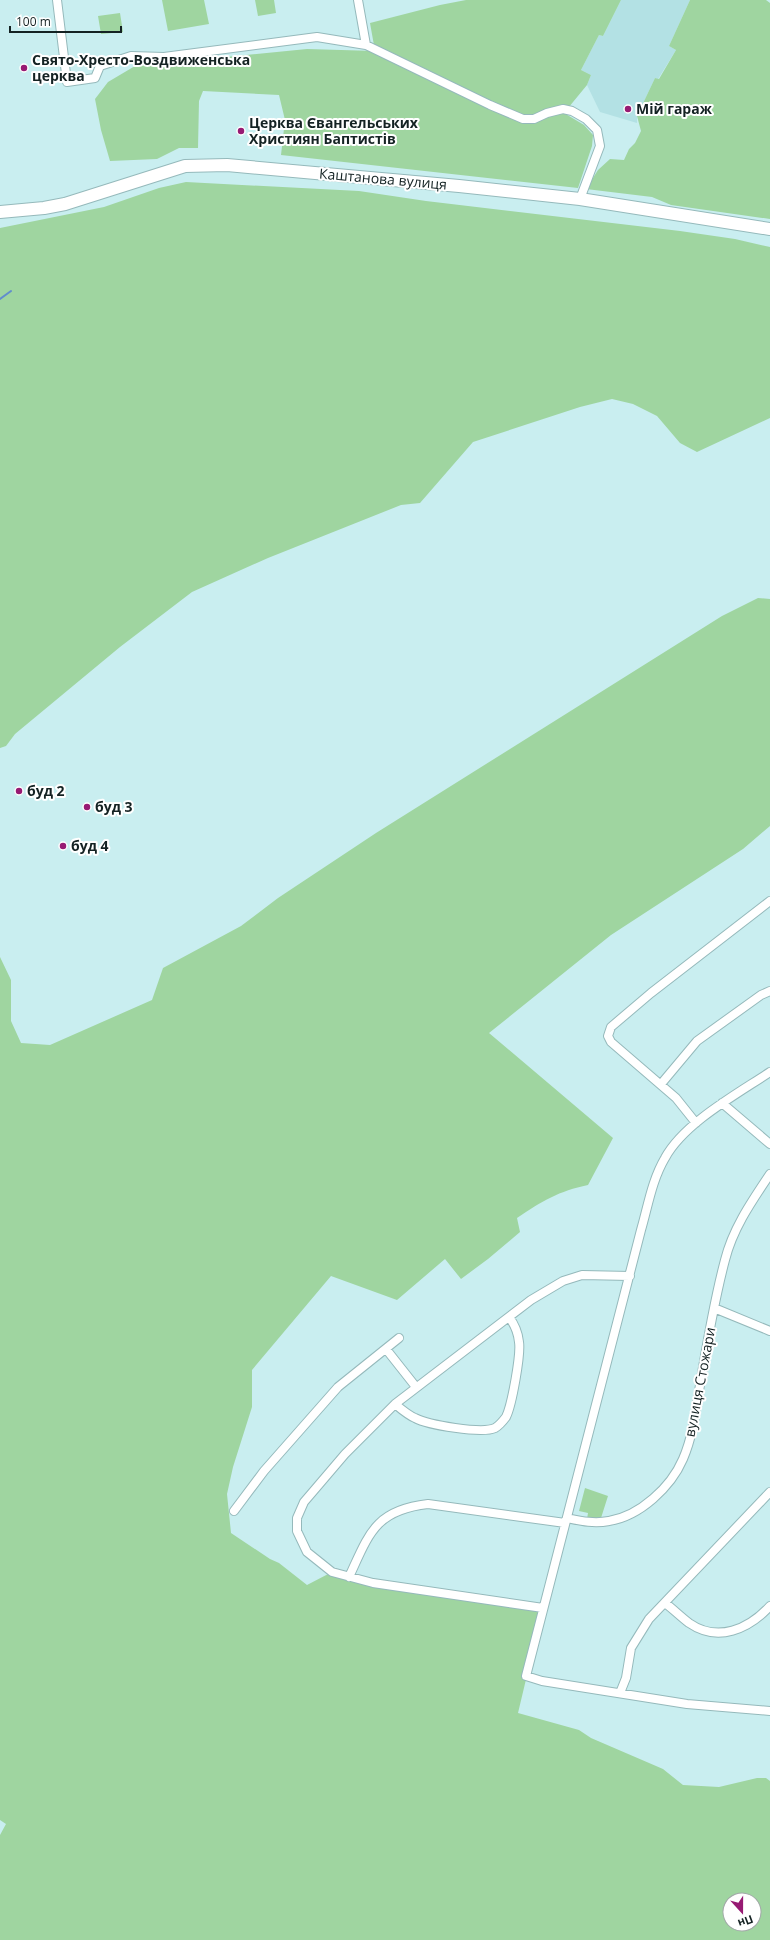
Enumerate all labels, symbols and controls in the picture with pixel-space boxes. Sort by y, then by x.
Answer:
scale bar [10,8,121,34]
text: 100 m [16,13,51,30]
place label: Свято-Хресто-Воздвиженська церква [32,50,250,85]
marker: Свято-Хресто-Воздвиженська церква [19,63,29,73]
place label: Мій гараж [636,99,713,118]
marker: Мій гараж [623,104,633,114]
place label: Церква Євангельських Християн Баптистів [249,113,419,148]
marker: Церква Євангельських Християн Баптистів [236,126,246,136]
street label: Каштанова вулиця [318,163,448,194]
place label: буд 2 [27,781,65,800]
marker: буд 2 [14,786,24,796]
place label: буд 3 [95,797,133,816]
marker: буд 3 [82,802,92,812]
place label: буд 4 [71,836,109,855]
marker: буд 4 [58,841,68,851]
street label: вулиця Стожари [680,1325,719,1438]
north arrow [722,1892,762,1932]
text: Пн [736,1912,756,1932]

